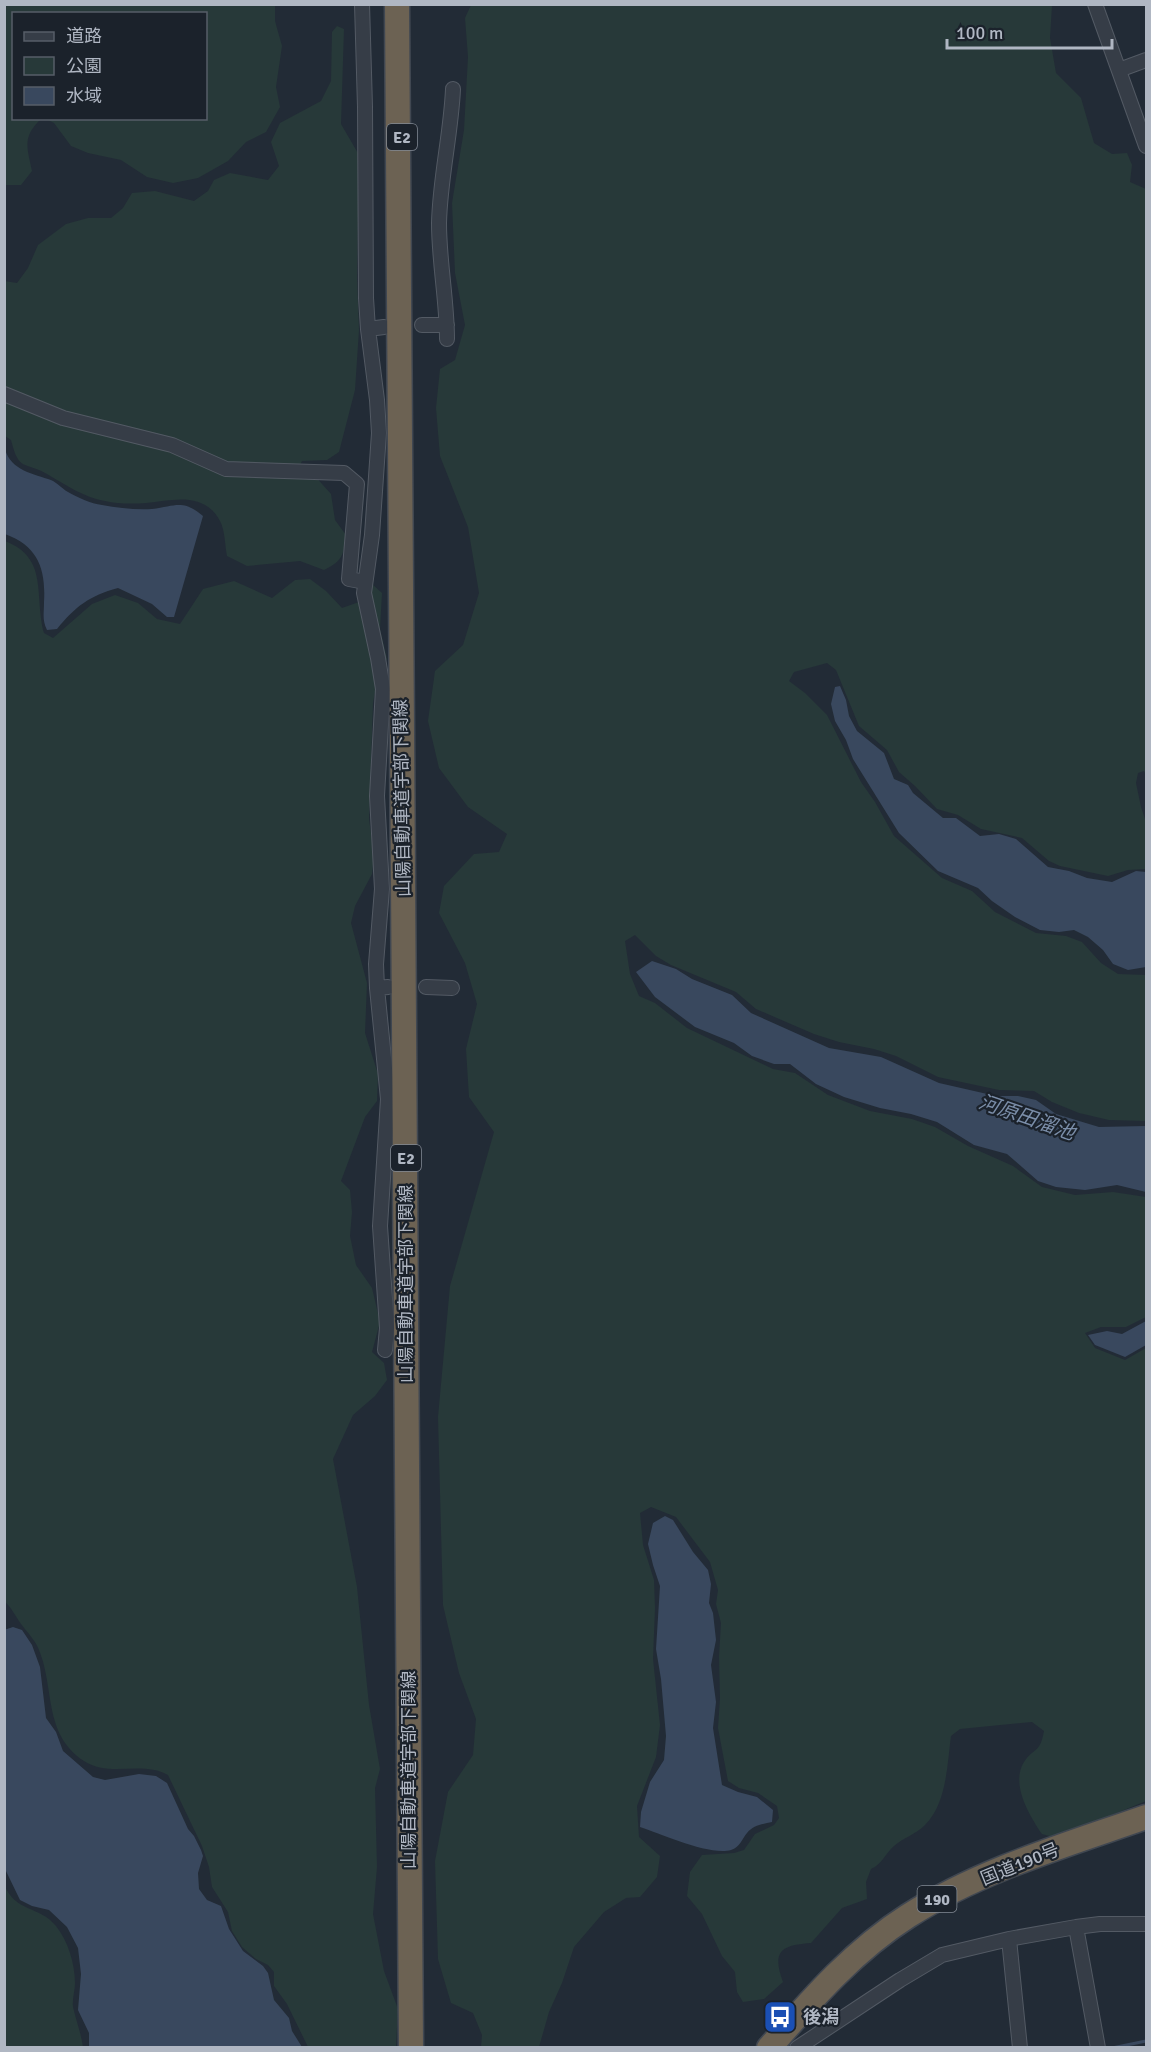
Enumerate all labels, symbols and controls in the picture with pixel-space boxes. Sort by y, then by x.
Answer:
legend [12,12,207,120]
scale bar [947,12,1112,50]
text: 100 m [956,22,1003,44]
text: 道路 [66,25,102,47]
text: 公園 [66,55,102,77]
text: 水域 [66,85,102,107]
road number: E2 [387,124,417,150]
street label: 山陽自動車道宇部下関線 [389,699,415,897]
water label: 河原田溜池 [975,1089,1080,1146]
road number: E2 [391,1145,421,1171]
street label: 山陽自動車道宇部下関線 [395,1185,417,1383]
street label: 山陽自動車道宇部下関線 [398,1671,420,1869]
street label: 国道190号 [977,1838,1063,1890]
road number: 190 [918,1886,956,1912]
bus stop icon: 後潟 [762,1999,798,2035]
place label: 後潟 [803,2006,839,2028]

